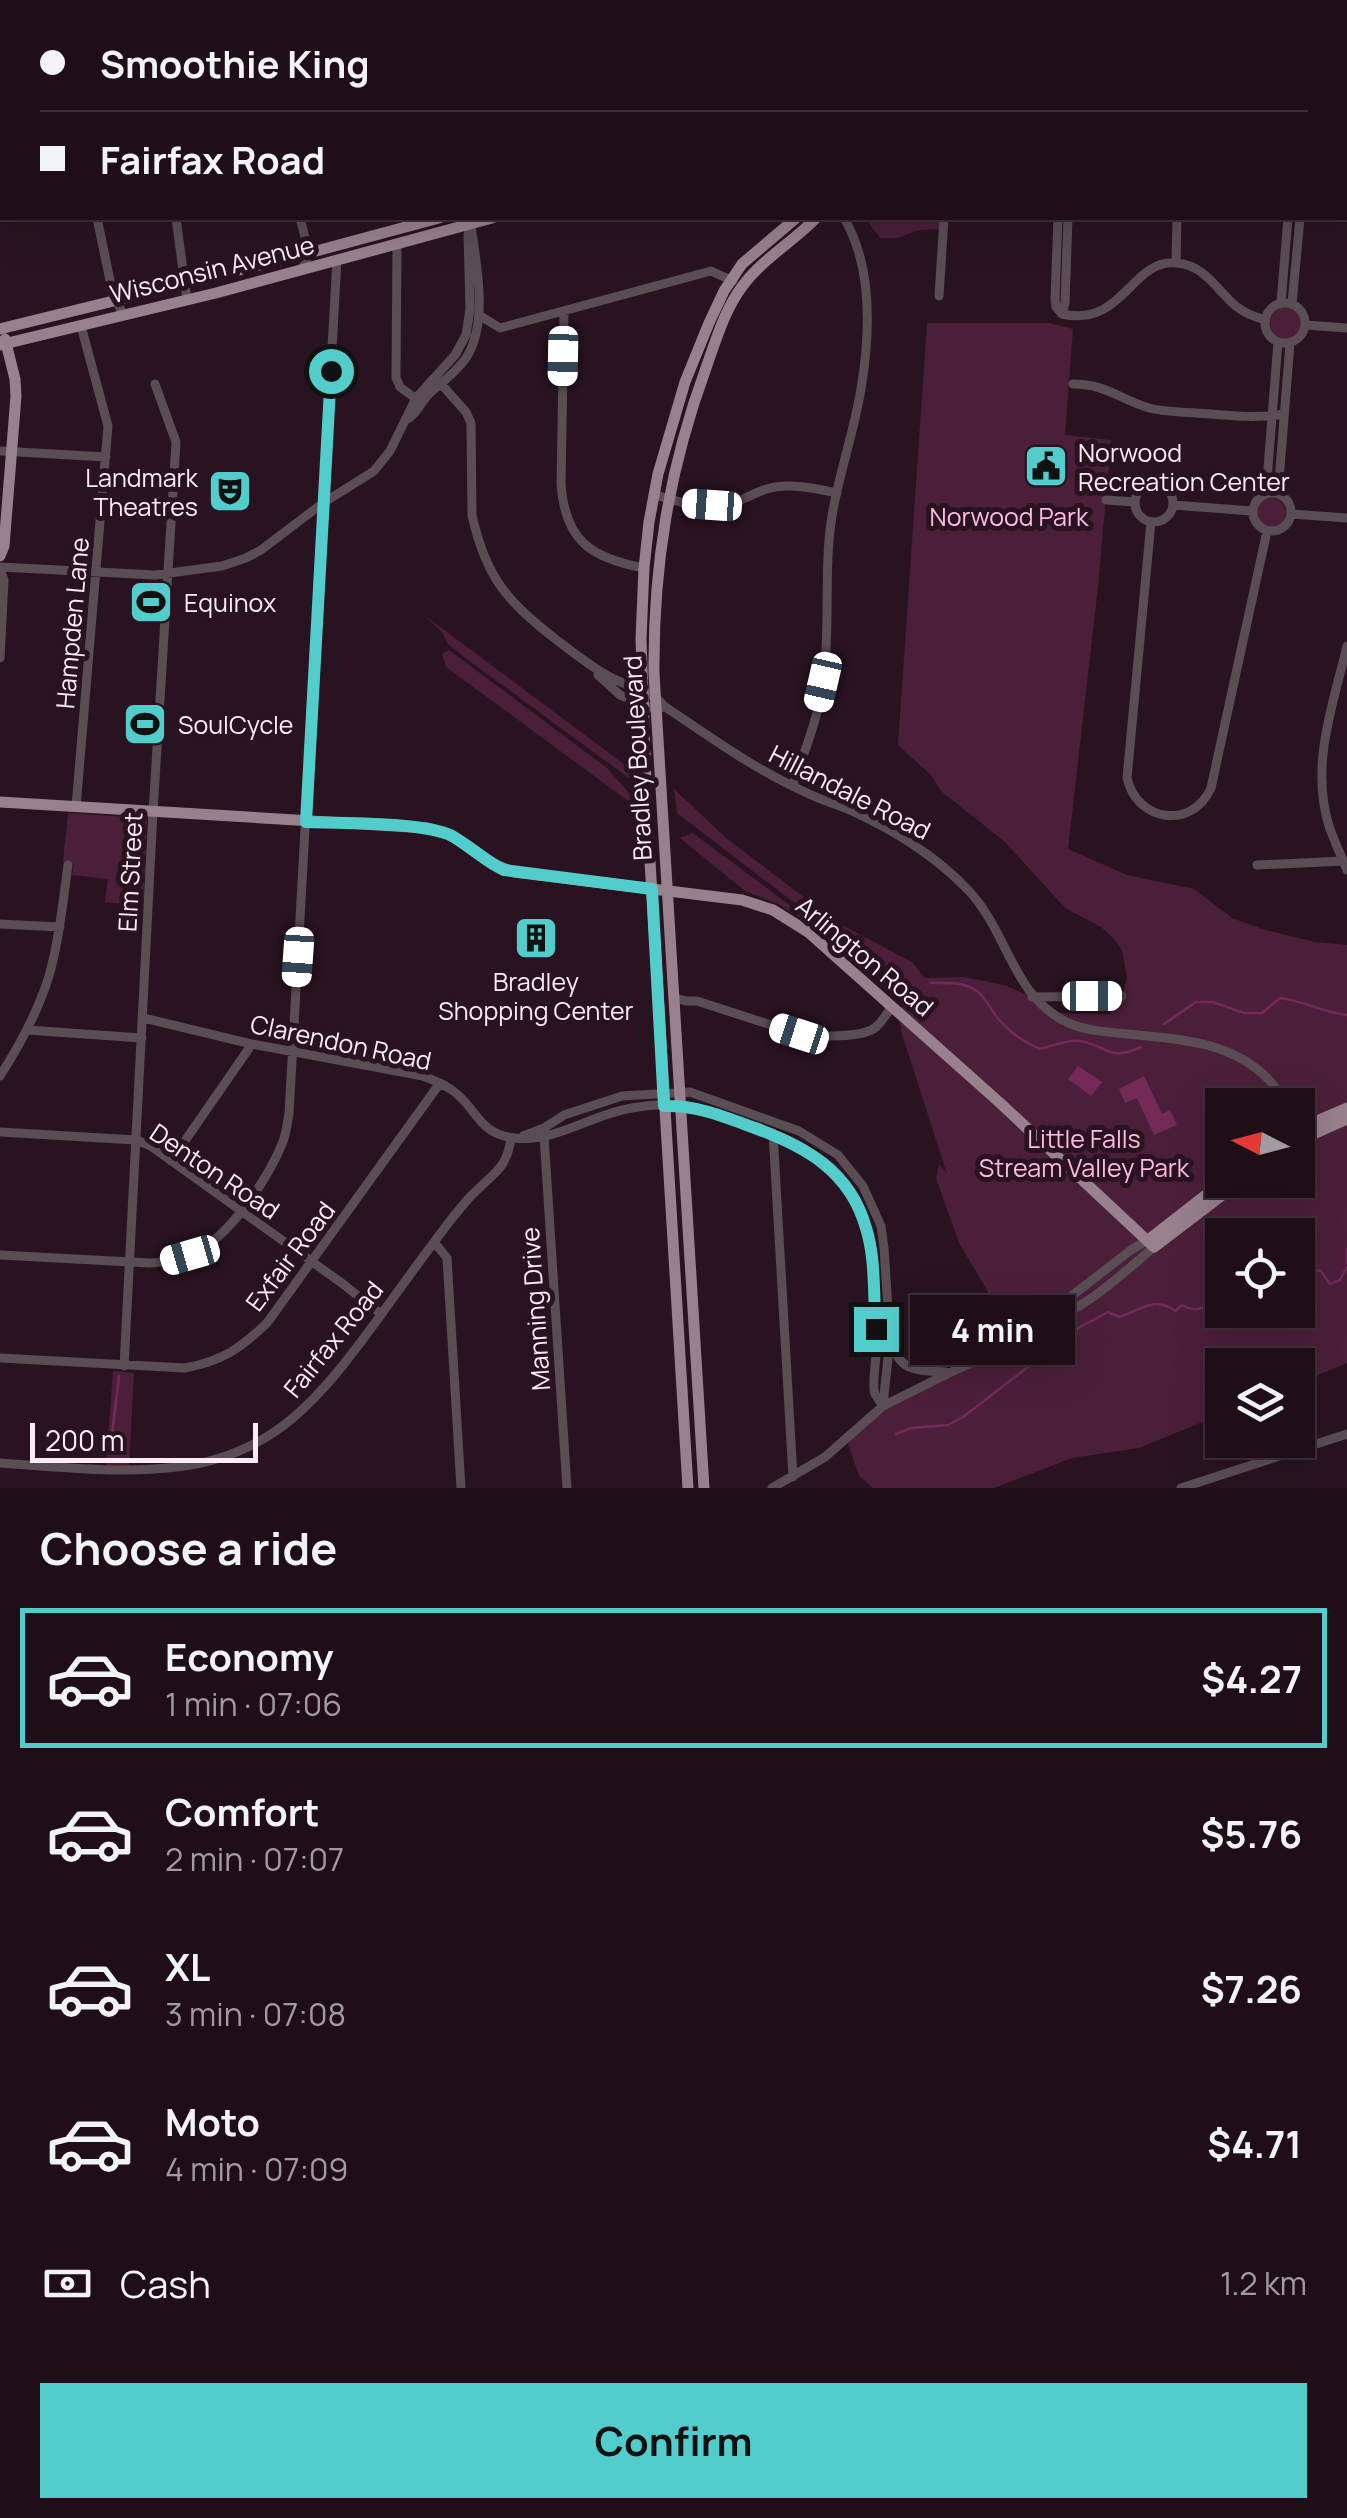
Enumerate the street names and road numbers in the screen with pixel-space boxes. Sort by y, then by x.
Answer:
street label: Wisconsin Avenue [106,227,318,311]
street label: Hampden Lane [47,536,97,710]
street label: Bradley Boulevard [614,655,660,861]
street label: Hillandale Road [763,736,937,848]
street label: Elm Street [109,811,151,933]
street label: Arlington Road [789,888,941,1024]
street label: Clarendon Road [247,1006,435,1078]
street label: Denton Road [143,1115,287,1227]
street label: Exfair Road [237,1194,343,1318]
street label: Manning Drive [512,1226,558,1392]
street label: Fairfax Road [275,1273,391,1405]

